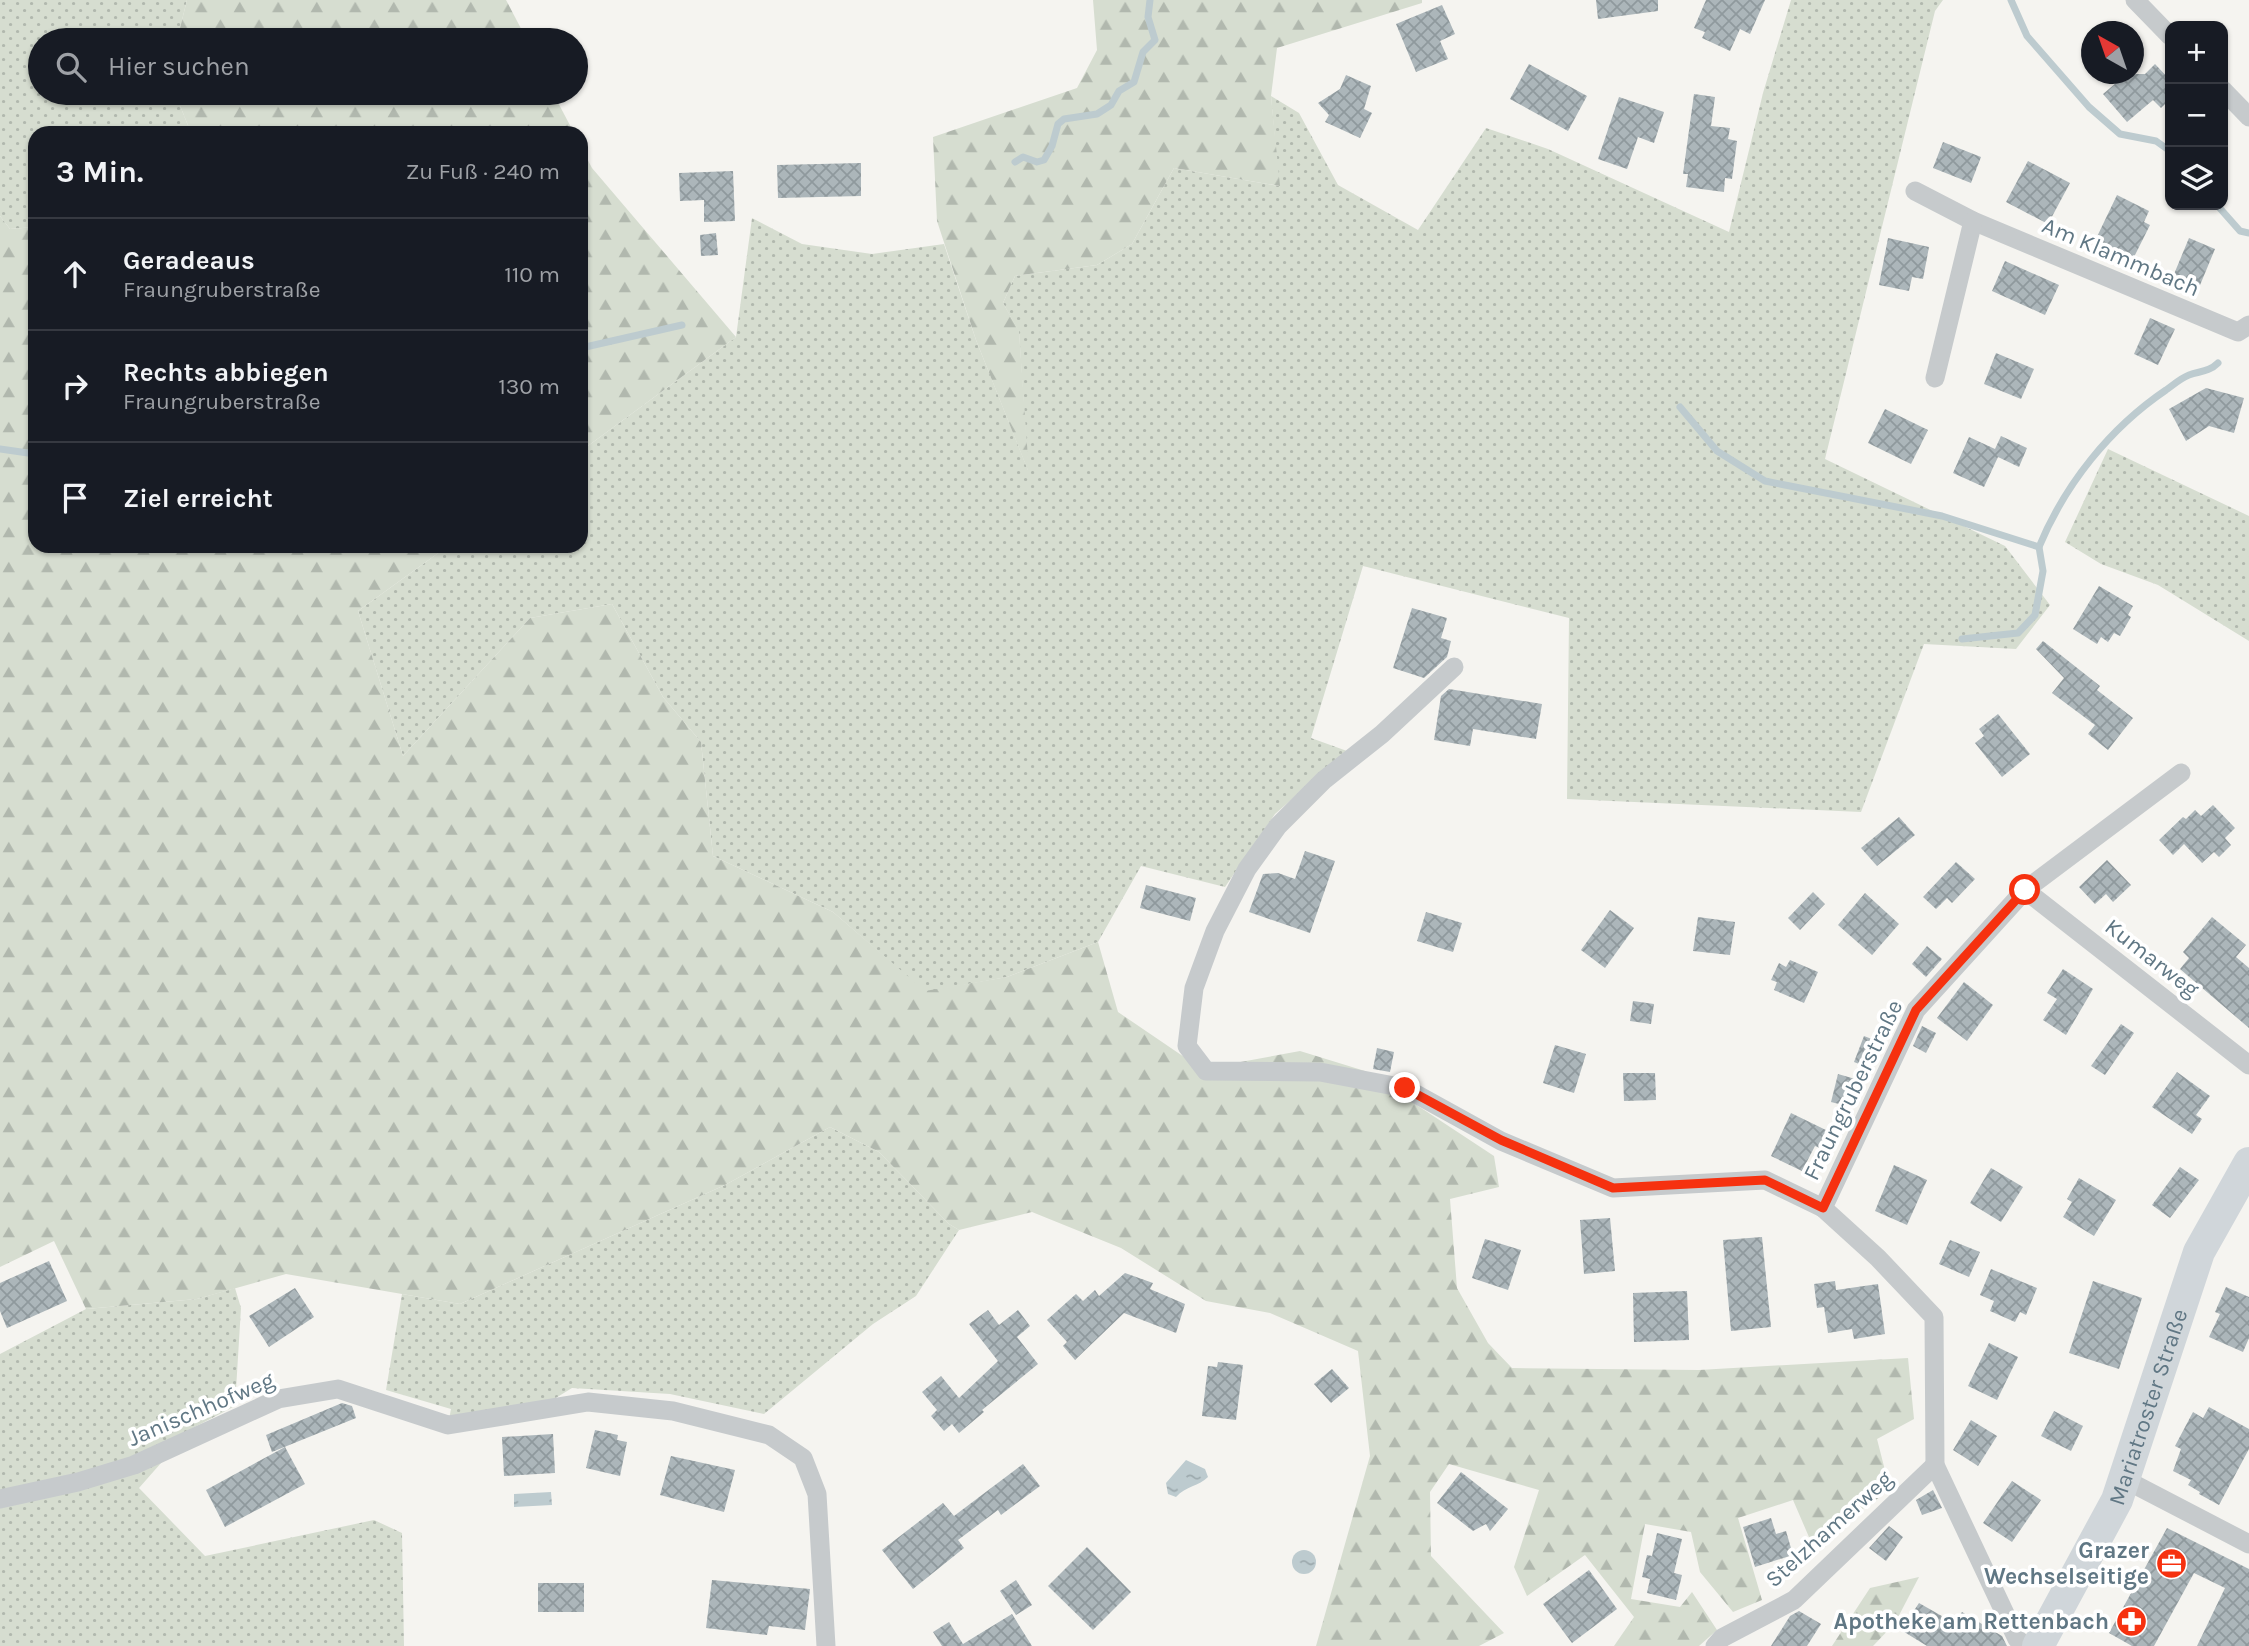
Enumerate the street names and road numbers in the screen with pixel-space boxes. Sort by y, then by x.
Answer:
street label: Am Klammbach [2038,212,2204,302]
street label: Kumarweg [2100,913,2204,1003]
street label: Fraungruberstraße [1798,995,1908,1185]
street label: Mariatroster Straße [2103,1305,2193,1509]
street label: Janischhofweg [124,1366,278,1452]
street label: Stelzhamerweg [1760,1465,1898,1593]

